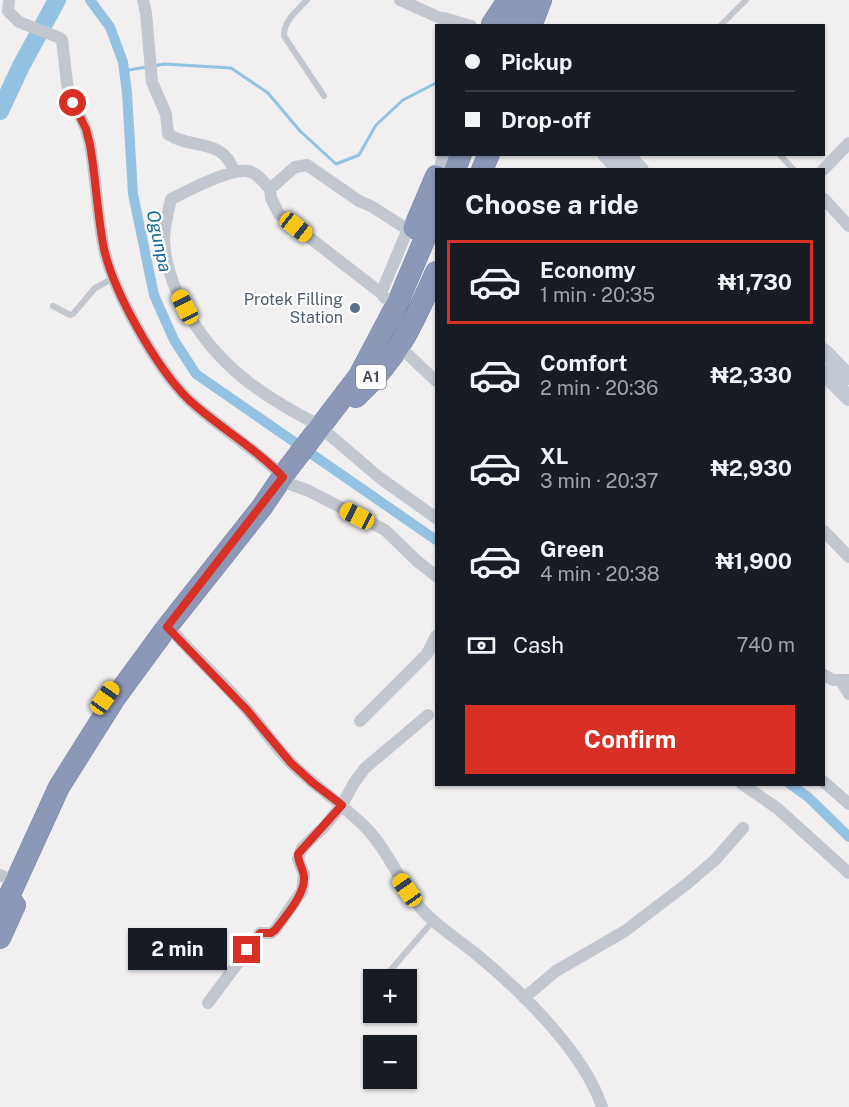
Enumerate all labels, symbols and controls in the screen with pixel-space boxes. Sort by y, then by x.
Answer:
text: Pickup [501,49,572,75]
route start [59,89,86,116]
text: Drop-off [501,107,591,133]
text: Choose a ride [465,188,639,220]
water label: Ogunpa [143,208,176,274]
car [276,209,316,245]
icon: car [468,255,522,309]
text: Economy [540,257,636,283]
text: ₦1,730 [718,269,792,295]
text: 1 min · 20:35 [540,283,655,307]
car [169,287,201,327]
place label: Protek Filling Station [244,290,343,327]
marker: Protek Filling Station [348,301,362,315]
icon: car [468,348,522,402]
text: Comfort [540,350,627,376]
text: ₦2,330 [710,362,792,388]
road number: A1 [356,365,386,389]
text: 2 min · 20:36 [540,376,658,400]
icon: car [468,441,522,495]
text: XL [540,443,568,469]
text: ₦2,930 [710,455,792,481]
text: 3 min · 20:37 [540,469,658,493]
car [337,500,377,532]
icon: car [468,534,522,588]
text: Green [540,536,604,562]
text: ₦1,900 [716,548,792,574]
text: 4 min · 20:38 [540,562,660,586]
icon: cash [465,629,498,662]
text: Cash [513,632,564,658]
text: 740 m [737,633,795,657]
car [87,678,123,718]
button: Confirm [465,705,795,774]
car [389,870,425,910]
callout: 2 min [127,929,226,971]
route end [233,936,260,963]
text: 2 min [151,937,204,961]
map controls [363,969,417,1089]
button: + [363,969,417,1023]
button: − [363,1035,417,1089]

